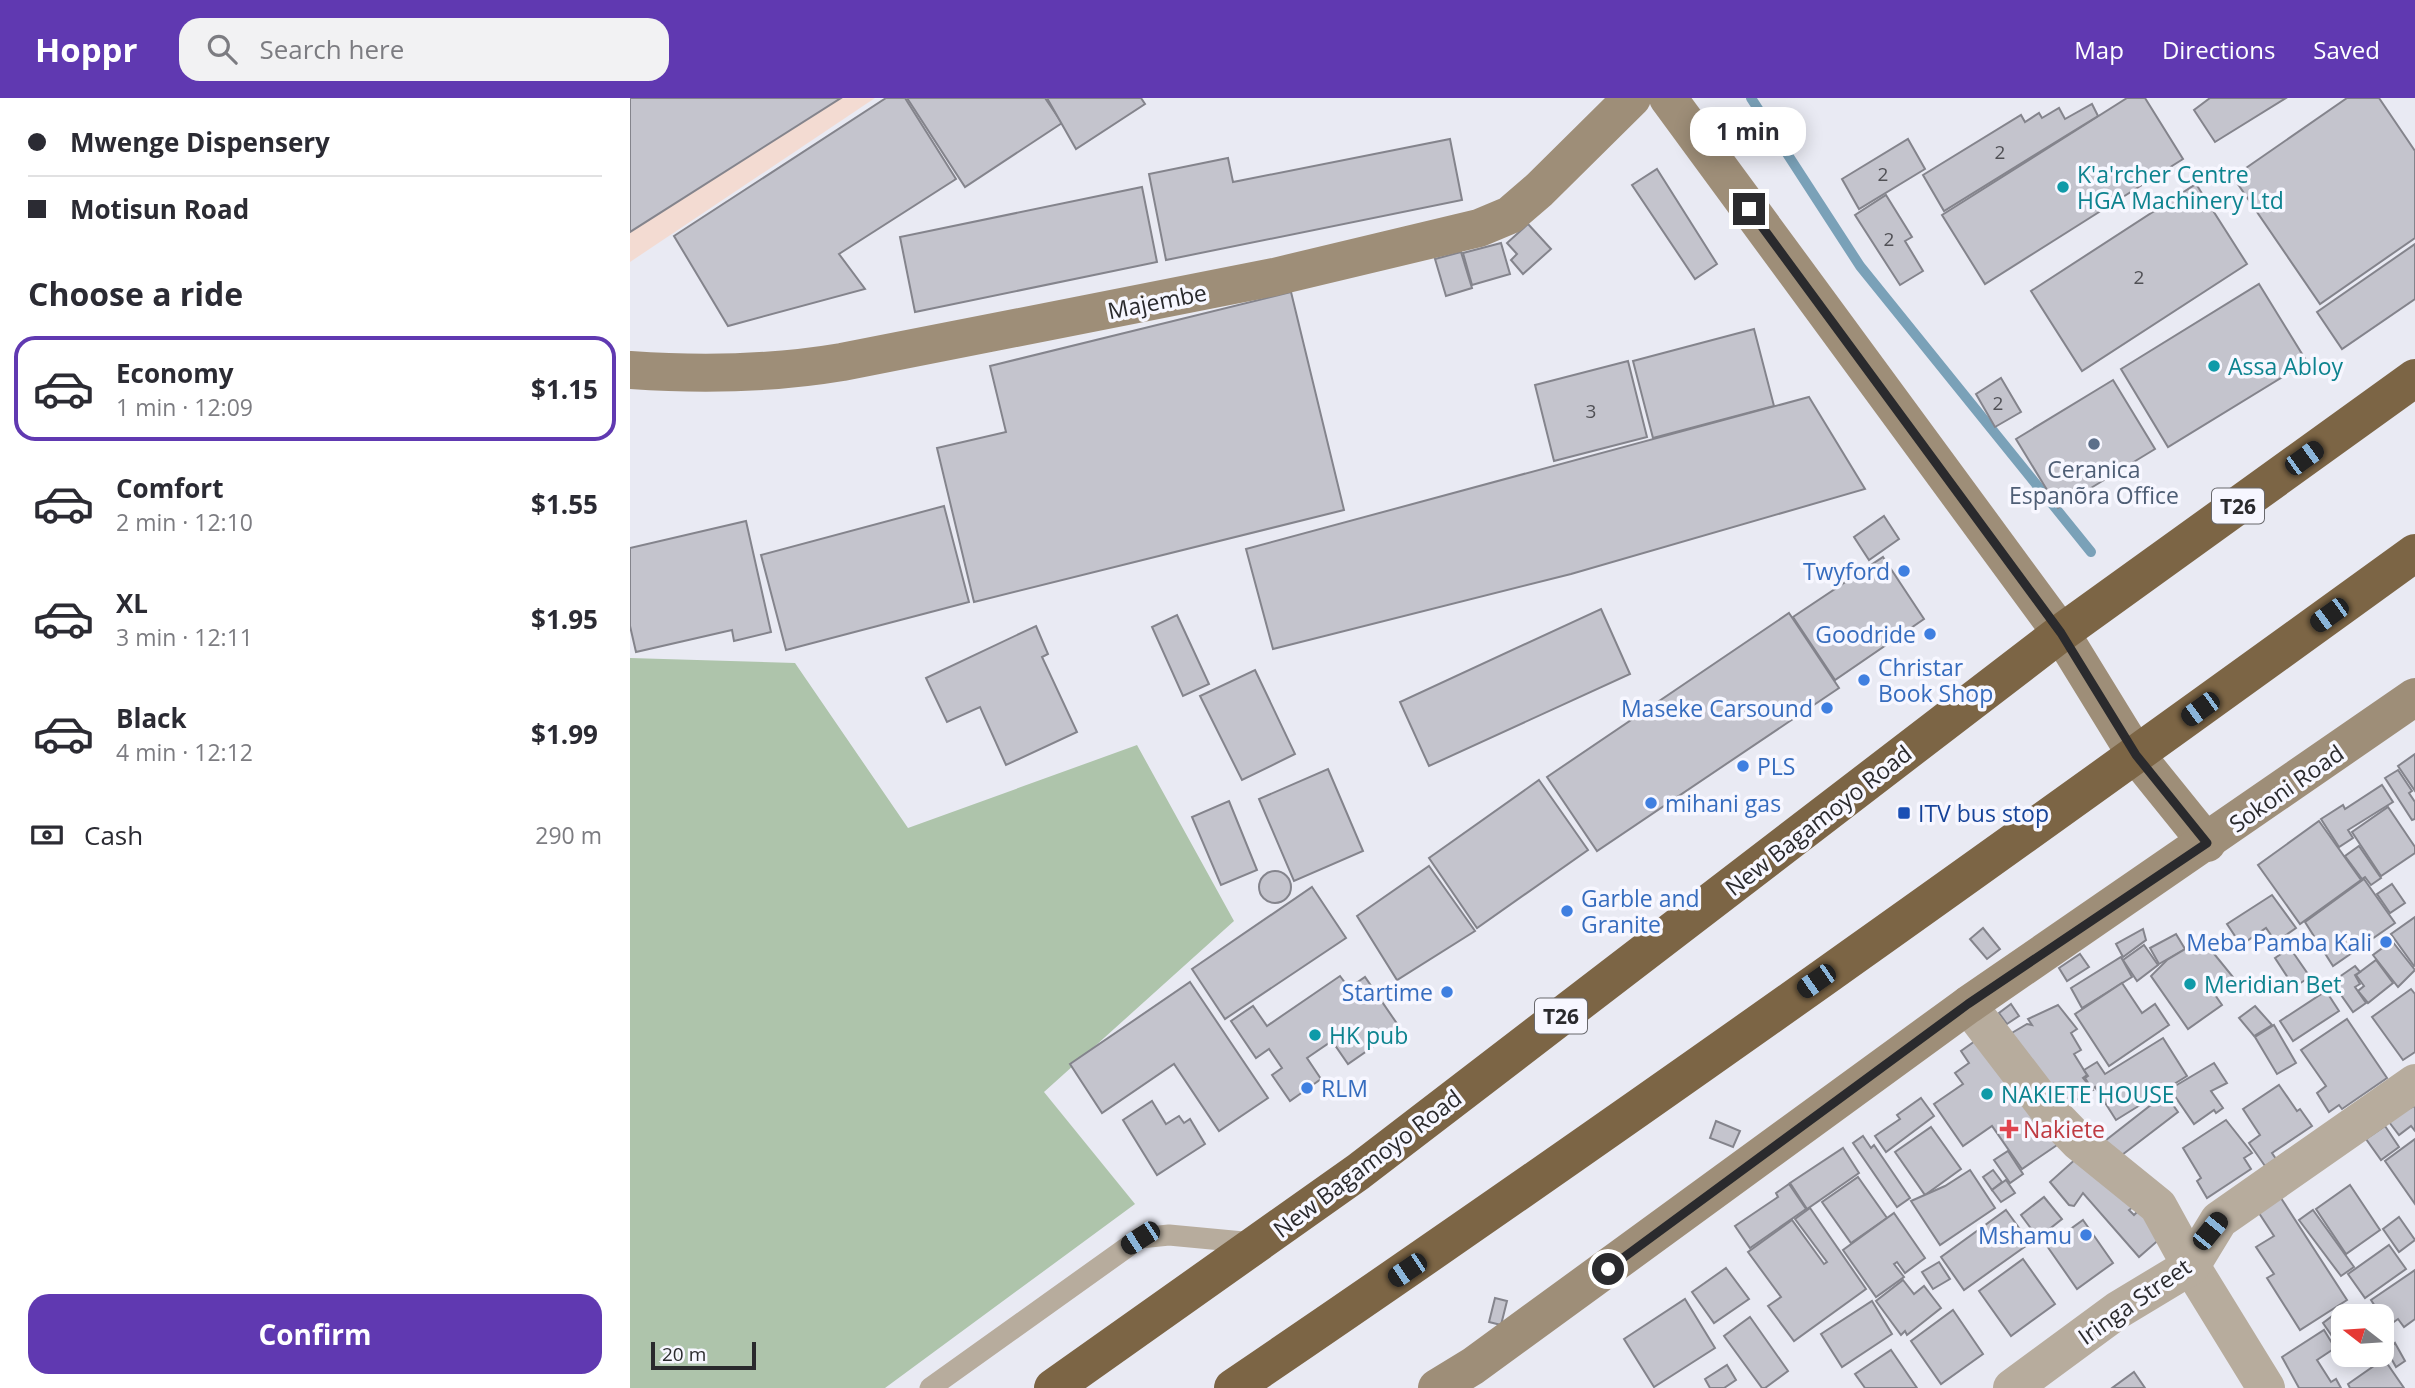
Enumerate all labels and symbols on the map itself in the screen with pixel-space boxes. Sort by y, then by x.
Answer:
callout: 1 min [1691,108,1807,156]
house number: 2 [1995,139,2005,165]
place label: K'a'rcher Centre HGA Machinery Ltd [2077,158,2284,216]
house number: 2 [1878,161,1888,187]
marker: K'a'rcher Centre HGA Machinery Ltd [2055,179,2071,195]
route end [1733,193,1765,225]
house number: 2 [1884,226,1894,252]
house number: 2 [2134,264,2144,290]
street label: Majembe [1105,276,1209,326]
place label: Assa Abloy [2228,350,2343,382]
marker: Assa Abloy [2206,358,2222,374]
house number: 2 [1993,390,2003,416]
house number: 3 [1586,398,1596,424]
marker: Ceranica Espanõra Office [2086,436,2102,452]
car [2281,437,2328,479]
place label: Ceranica Espanõra Office [2009,453,2179,511]
road number: T26 [2212,488,2264,524]
place label: Twyford [1803,555,1890,587]
marker: Twyford [1896,563,1912,579]
car [2306,594,2353,636]
place label: Goodride [1815,618,1916,650]
marker: Goodride [1922,626,1938,642]
place label: Christar Book Shop [1878,651,1993,709]
marker: Christar Book Shop [1856,672,1872,688]
car [2177,688,2224,730]
place label: Maseke Carsound [1621,692,1813,724]
marker: Maseke Carsound [1819,700,1835,716]
street label: New Bagamoyo Road [1718,737,1918,903]
street label: Sokoni Road [2222,737,2350,839]
place label: PLS [1757,750,1795,782]
marker: PLS [1735,758,1751,774]
place label: mihani gas [1665,787,1781,819]
marker: mihani gas [1643,795,1659,811]
place label: ITV bus stop [1918,797,2049,829]
marker: ITV bus stop [1896,805,1912,821]
place label: Garble and Granite [1581,882,1700,940]
marker: Garble and Granite [1559,903,1575,919]
place label: Meba Pamba Kali [2186,926,2372,958]
marker: Meba Pamba Kali [2378,934,2394,950]
car [1793,960,1840,1002]
place label: Meridian Bet [2204,968,2342,1000]
place label: Startime [1342,976,1433,1008]
marker: Meridian Bet [2182,976,2198,992]
marker: Startime [1439,984,1455,1000]
road number: T26 [1535,998,1587,1034]
place label: HK pub [1329,1019,1408,1051]
marker: HK pub [1307,1027,1323,1043]
place label: RLM [1321,1072,1368,1104]
place label: NAKIETE HOUSE [2001,1078,2175,1110]
marker: RLM [1299,1080,1315,1096]
street label: New Bagamoyo Road [1266,1082,1468,1244]
marker: NAKIETE HOUSE [1979,1086,1995,1102]
place label: Nakiete [2023,1113,2105,1145]
marker: Nakiete [2001,1121,2017,1137]
car [2189,1208,2232,1254]
car [1117,1218,1164,1258]
place label: Mshamu [1978,1219,2072,1251]
marker: Mshamu [2078,1227,2094,1243]
car [1384,1250,1431,1290]
street label: Iringa Street [2071,1250,2197,1352]
route start [1592,1253,1624,1285]
north arrow [2331,1304,2394,1367]
scale bar [651,1339,756,1371]

